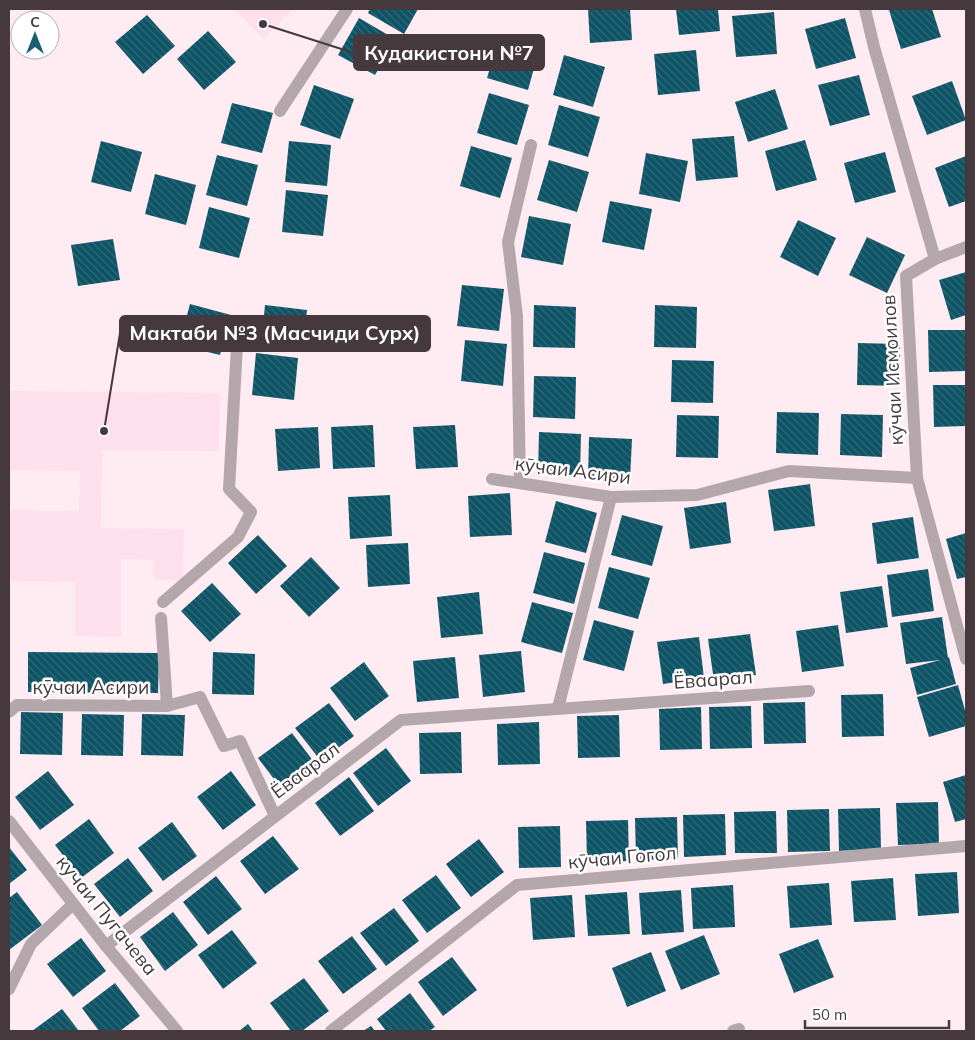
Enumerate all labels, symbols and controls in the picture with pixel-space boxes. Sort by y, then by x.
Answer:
north arrow [10,10,60,60]
text: С [30,13,40,31]
callout: Кудакистони №7 [354,35,544,70]
text: Кудакистони №7 [364,40,534,65]
street label: кӯчаи Исмоилов [876,294,908,446]
callout: Мактаби №3 (Масчиди Сурх) [120,316,430,351]
text: Мактаби №3 (Масчиди Сурх) [130,320,420,345]
street label: кӯчаи Асири [514,451,632,489]
street label: Ёваарал [673,664,753,694]
street label: кӯчаи Асири [33,675,149,699]
street label: Ёваарал [266,737,344,803]
street label: кӯчаи Гогол [567,840,677,874]
street label: кучаи Пугачева [51,850,163,980]
scale bar [805,998,949,1030]
text: 50 m [812,1005,847,1024]

